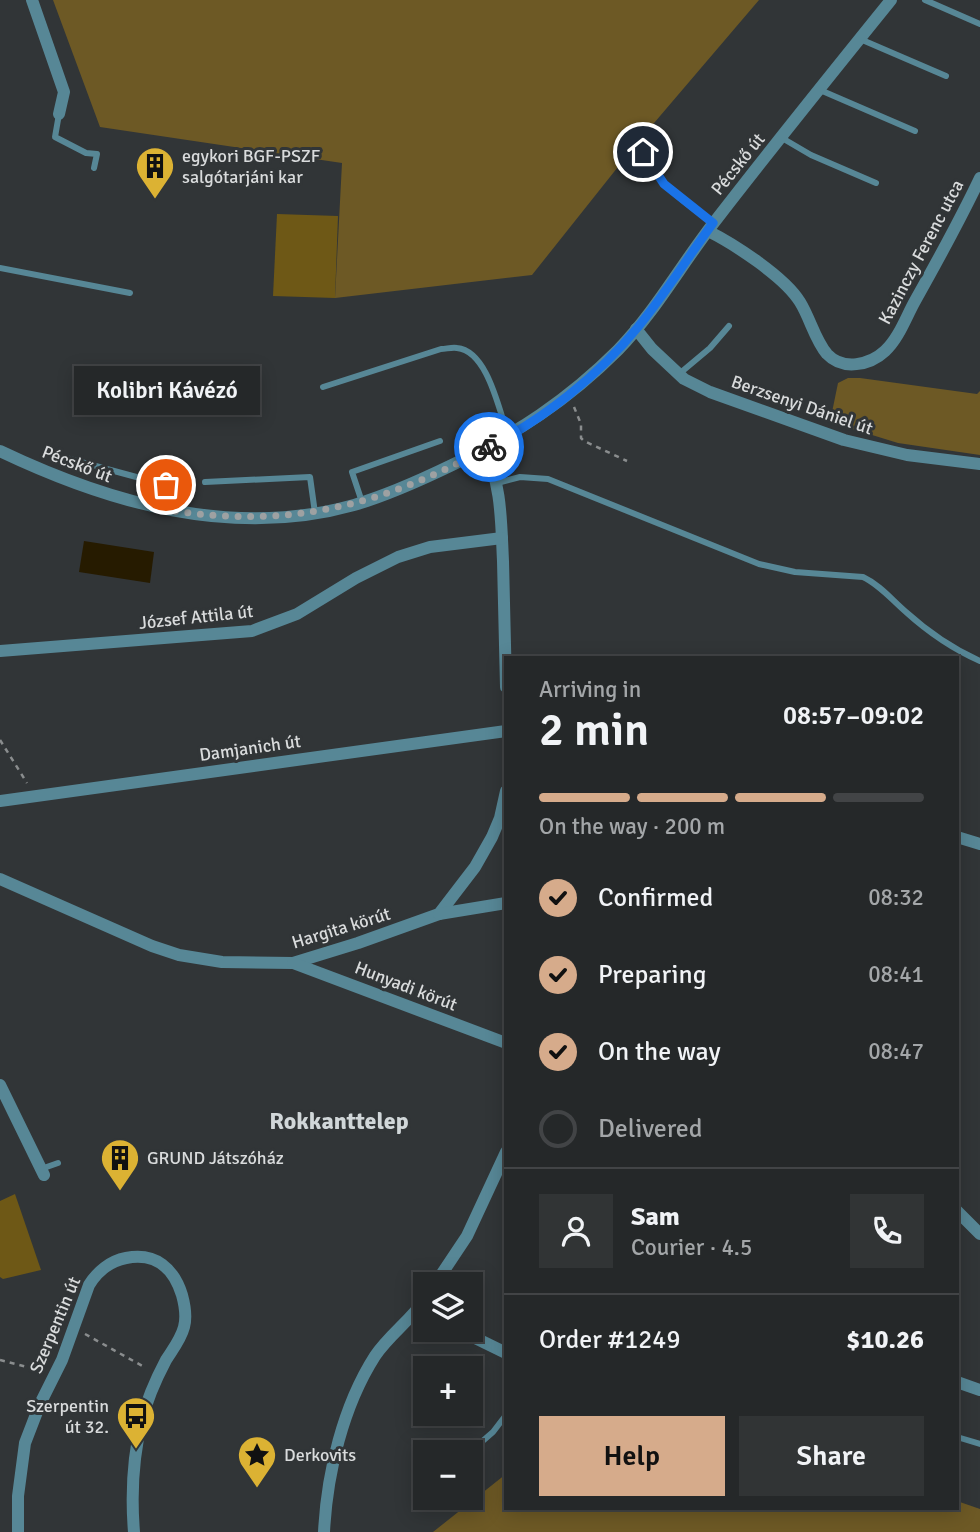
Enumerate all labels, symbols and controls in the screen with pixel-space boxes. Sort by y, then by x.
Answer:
pin [613,122,673,182]
street label: Pécskő út [706,129,770,199]
icon: home [624,133,662,171]
building icon: egykori BGF-PSZF salgótarjáni kar [134,145,176,200]
place label: egykori BGF-PSZF salgótarjáni kar [182,145,320,188]
street label: Kazinczy Ferenc utca [874,176,968,328]
callout: Kolibri Kávézó [73,366,259,415]
street label: Berzsenyi Dániel út [728,370,876,440]
text: Kolibri Kávézó [96,376,238,405]
courier [454,412,524,482]
icon: bike [470,428,508,466]
street label: Pécskő út [39,441,115,487]
pin [136,455,196,515]
icon: bag [147,466,185,504]
street label: József Attila út [138,600,254,634]
text: Arriving in [539,675,641,704]
text: 08:57–09:02 [783,700,924,732]
text: 2 min [539,702,649,758]
street label: Damjanich út [198,730,302,766]
text: On the way · 200 m [539,812,725,841]
icon: check [539,879,577,917]
text: Confirmed [598,882,713,914]
text: 08:32 [868,883,924,912]
street label: Hargita körút [289,903,393,953]
street label: Hunyadi körút [352,956,460,1016]
icon: check [539,956,577,994]
text: Preparing [598,959,706,991]
text: 08:41 [868,960,924,989]
icon: check [539,1033,577,1071]
text: On the way [598,1036,721,1068]
text: 08:47 [868,1037,924,1066]
district label: Rokkanttelep [269,1106,409,1136]
text: Delivered [598,1113,703,1145]
building icon: GRUND Játszóház [99,1137,141,1192]
place label: GRUND Játszóház [147,1147,284,1169]
button: person [539,1194,613,1268]
button: phone [850,1194,924,1268]
text: Sam [631,1201,680,1233]
text: Courier · 4.5 [631,1233,752,1262]
map controls [413,1272,483,1510]
button: layers [413,1272,483,1342]
street label: Szerpentin út [25,1273,85,1377]
text: Order #1249 [539,1324,680,1356]
text: $10.26 [846,1324,924,1356]
button: + [413,1356,483,1426]
place label: Szerpentin út 32. [26,1395,109,1438]
bus stop icon: Szerpentin út 32. [115,1395,157,1450]
button: Help [539,1416,725,1496]
button: Share [739,1416,924,1496]
place icon: Derkovits [236,1434,278,1489]
button: − [413,1440,483,1510]
place label: Derkovits [284,1444,356,1466]

